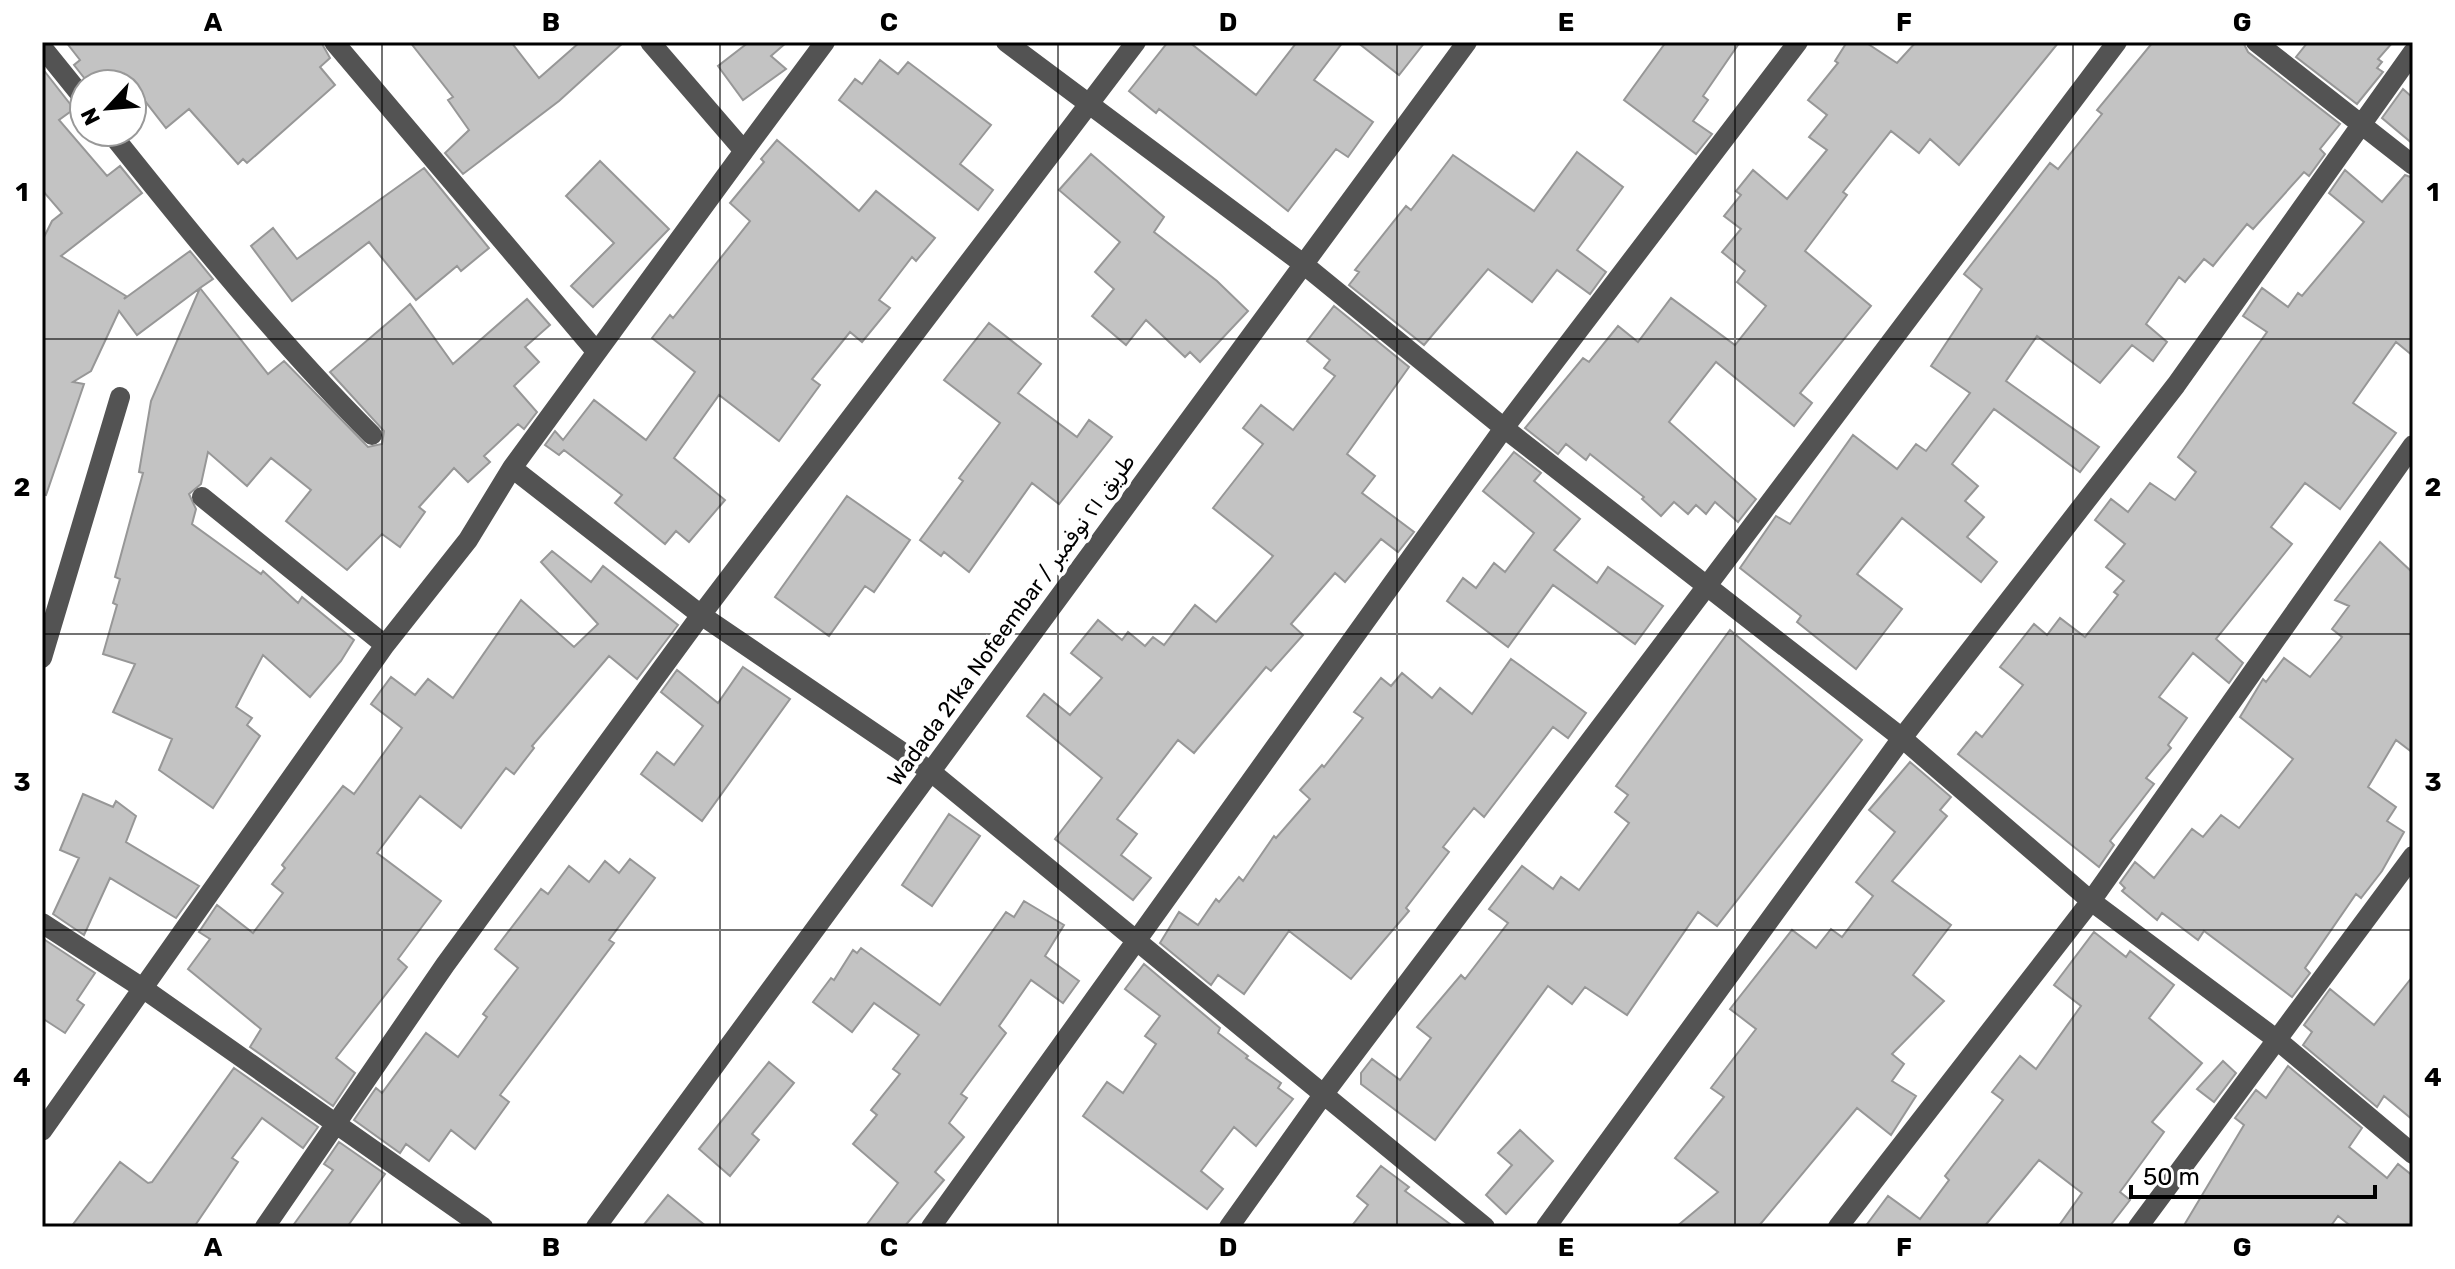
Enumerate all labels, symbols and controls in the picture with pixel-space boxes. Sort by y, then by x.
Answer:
text: A [204,7,223,38]
text: B [542,7,560,38]
text: C [880,7,898,38]
text: D [1219,7,1237,38]
text: E [1558,7,1574,38]
text: F [1896,7,1912,38]
text: G [2233,7,2251,38]
north arrow [68,68,148,148]
text: N [75,104,106,130]
text: 1 [16,177,28,208]
text: 1 [2427,177,2439,208]
street label: Wadada 21ka Nofeembar / طريق ٢١ نوفمبر [881,449,1141,791]
text: 2 [14,472,30,503]
text: 2 [2425,472,2441,503]
text: 3 [13,767,31,798]
text: 3 [2424,767,2442,798]
text: 4 [13,1062,31,1093]
text: 4 [2424,1062,2442,1093]
scale bar [2131,1149,2375,1199]
text: 50 m [2143,1163,2200,1191]
text: A [204,1232,223,1263]
text: B [542,1232,560,1263]
text: C [880,1232,898,1263]
text: D [1219,1232,1237,1263]
text: E [1558,1232,1574,1263]
text: F [1896,1232,1912,1263]
text: G [2233,1232,2251,1263]

